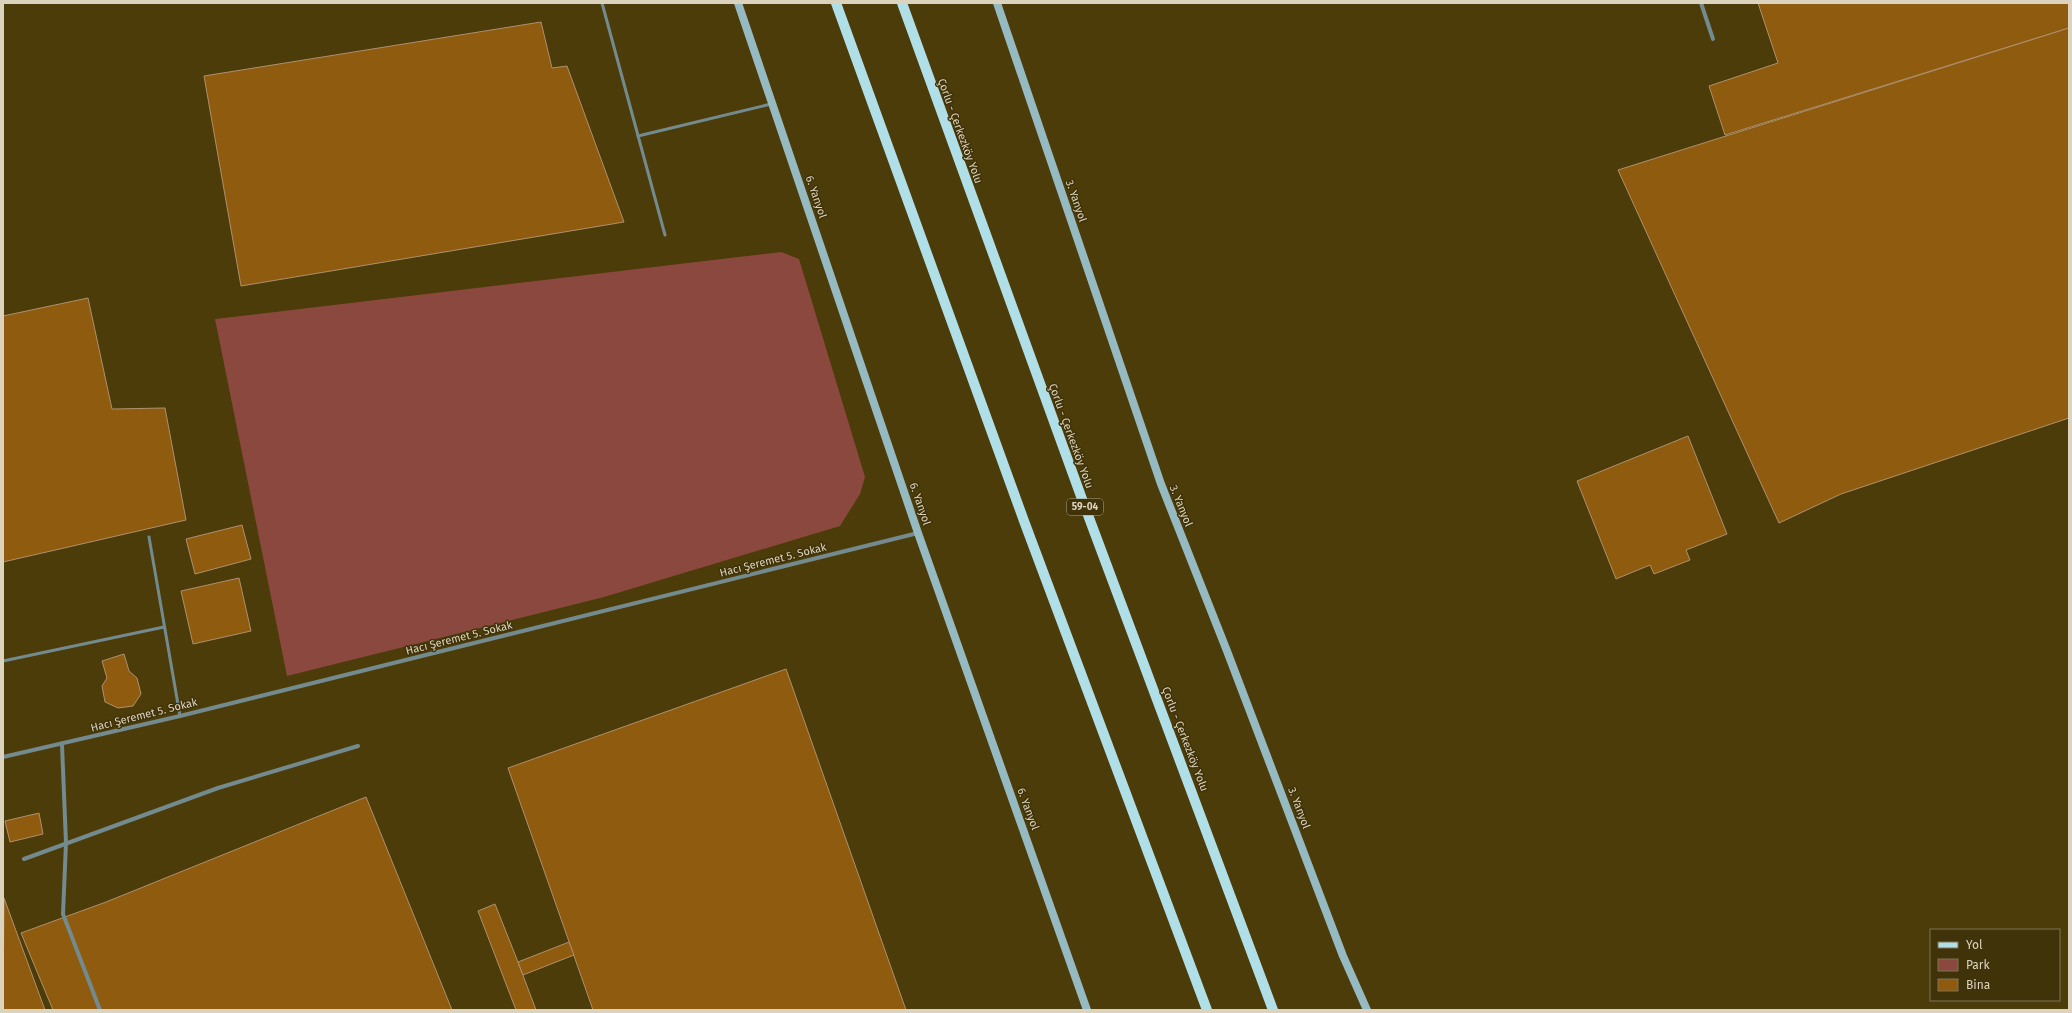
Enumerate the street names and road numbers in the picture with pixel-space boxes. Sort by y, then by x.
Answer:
street label: Çorlu - Çerkezköy Yolu [935,77,985,185]
street label: 6. Yanyol [803,174,829,220]
street label: 3. Yanyol [1063,178,1089,224]
street label: Çorlu - Çerkezköy Yolu [1046,382,1096,490]
street label: 6. Yanyol [907,481,933,527]
street label: 3. Yanyol [1167,483,1195,529]
road number: 59-04 [1067,499,1103,515]
street label: Hacı Şeremet 5. Sokak [718,540,828,580]
street label: Hacı Şeremet 5. Sokak [404,618,514,658]
street label: Çorlu - Çerkezköy Yolu [1159,685,1211,793]
street label: Hacı Şeremet 5. Sokak [89,695,199,735]
street label: 3. Yanyol [1285,785,1313,831]
street label: 6. Yanyol [1014,786,1042,832]

